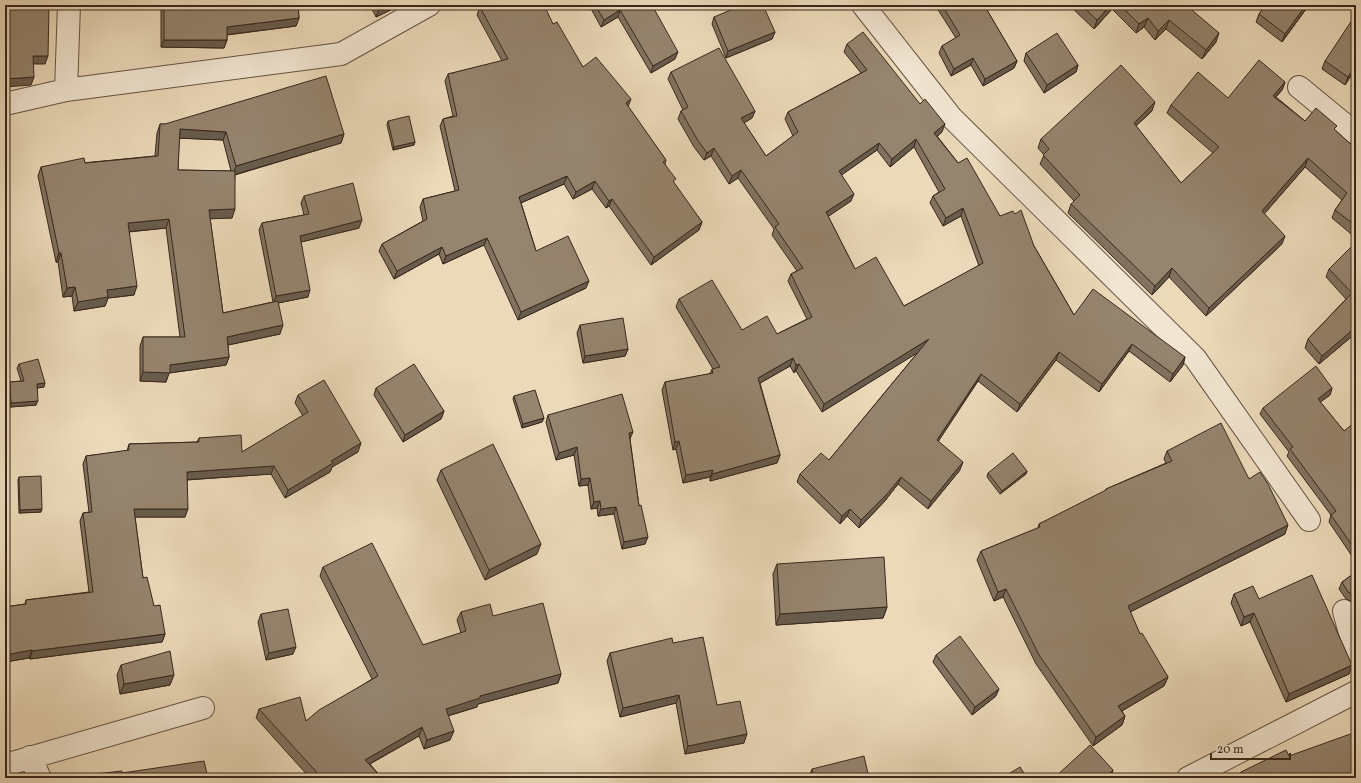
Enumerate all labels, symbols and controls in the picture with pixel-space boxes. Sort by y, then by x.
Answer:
scale bar [1211,735,1290,761]
text: 20 m [1217,742,1244,758]

